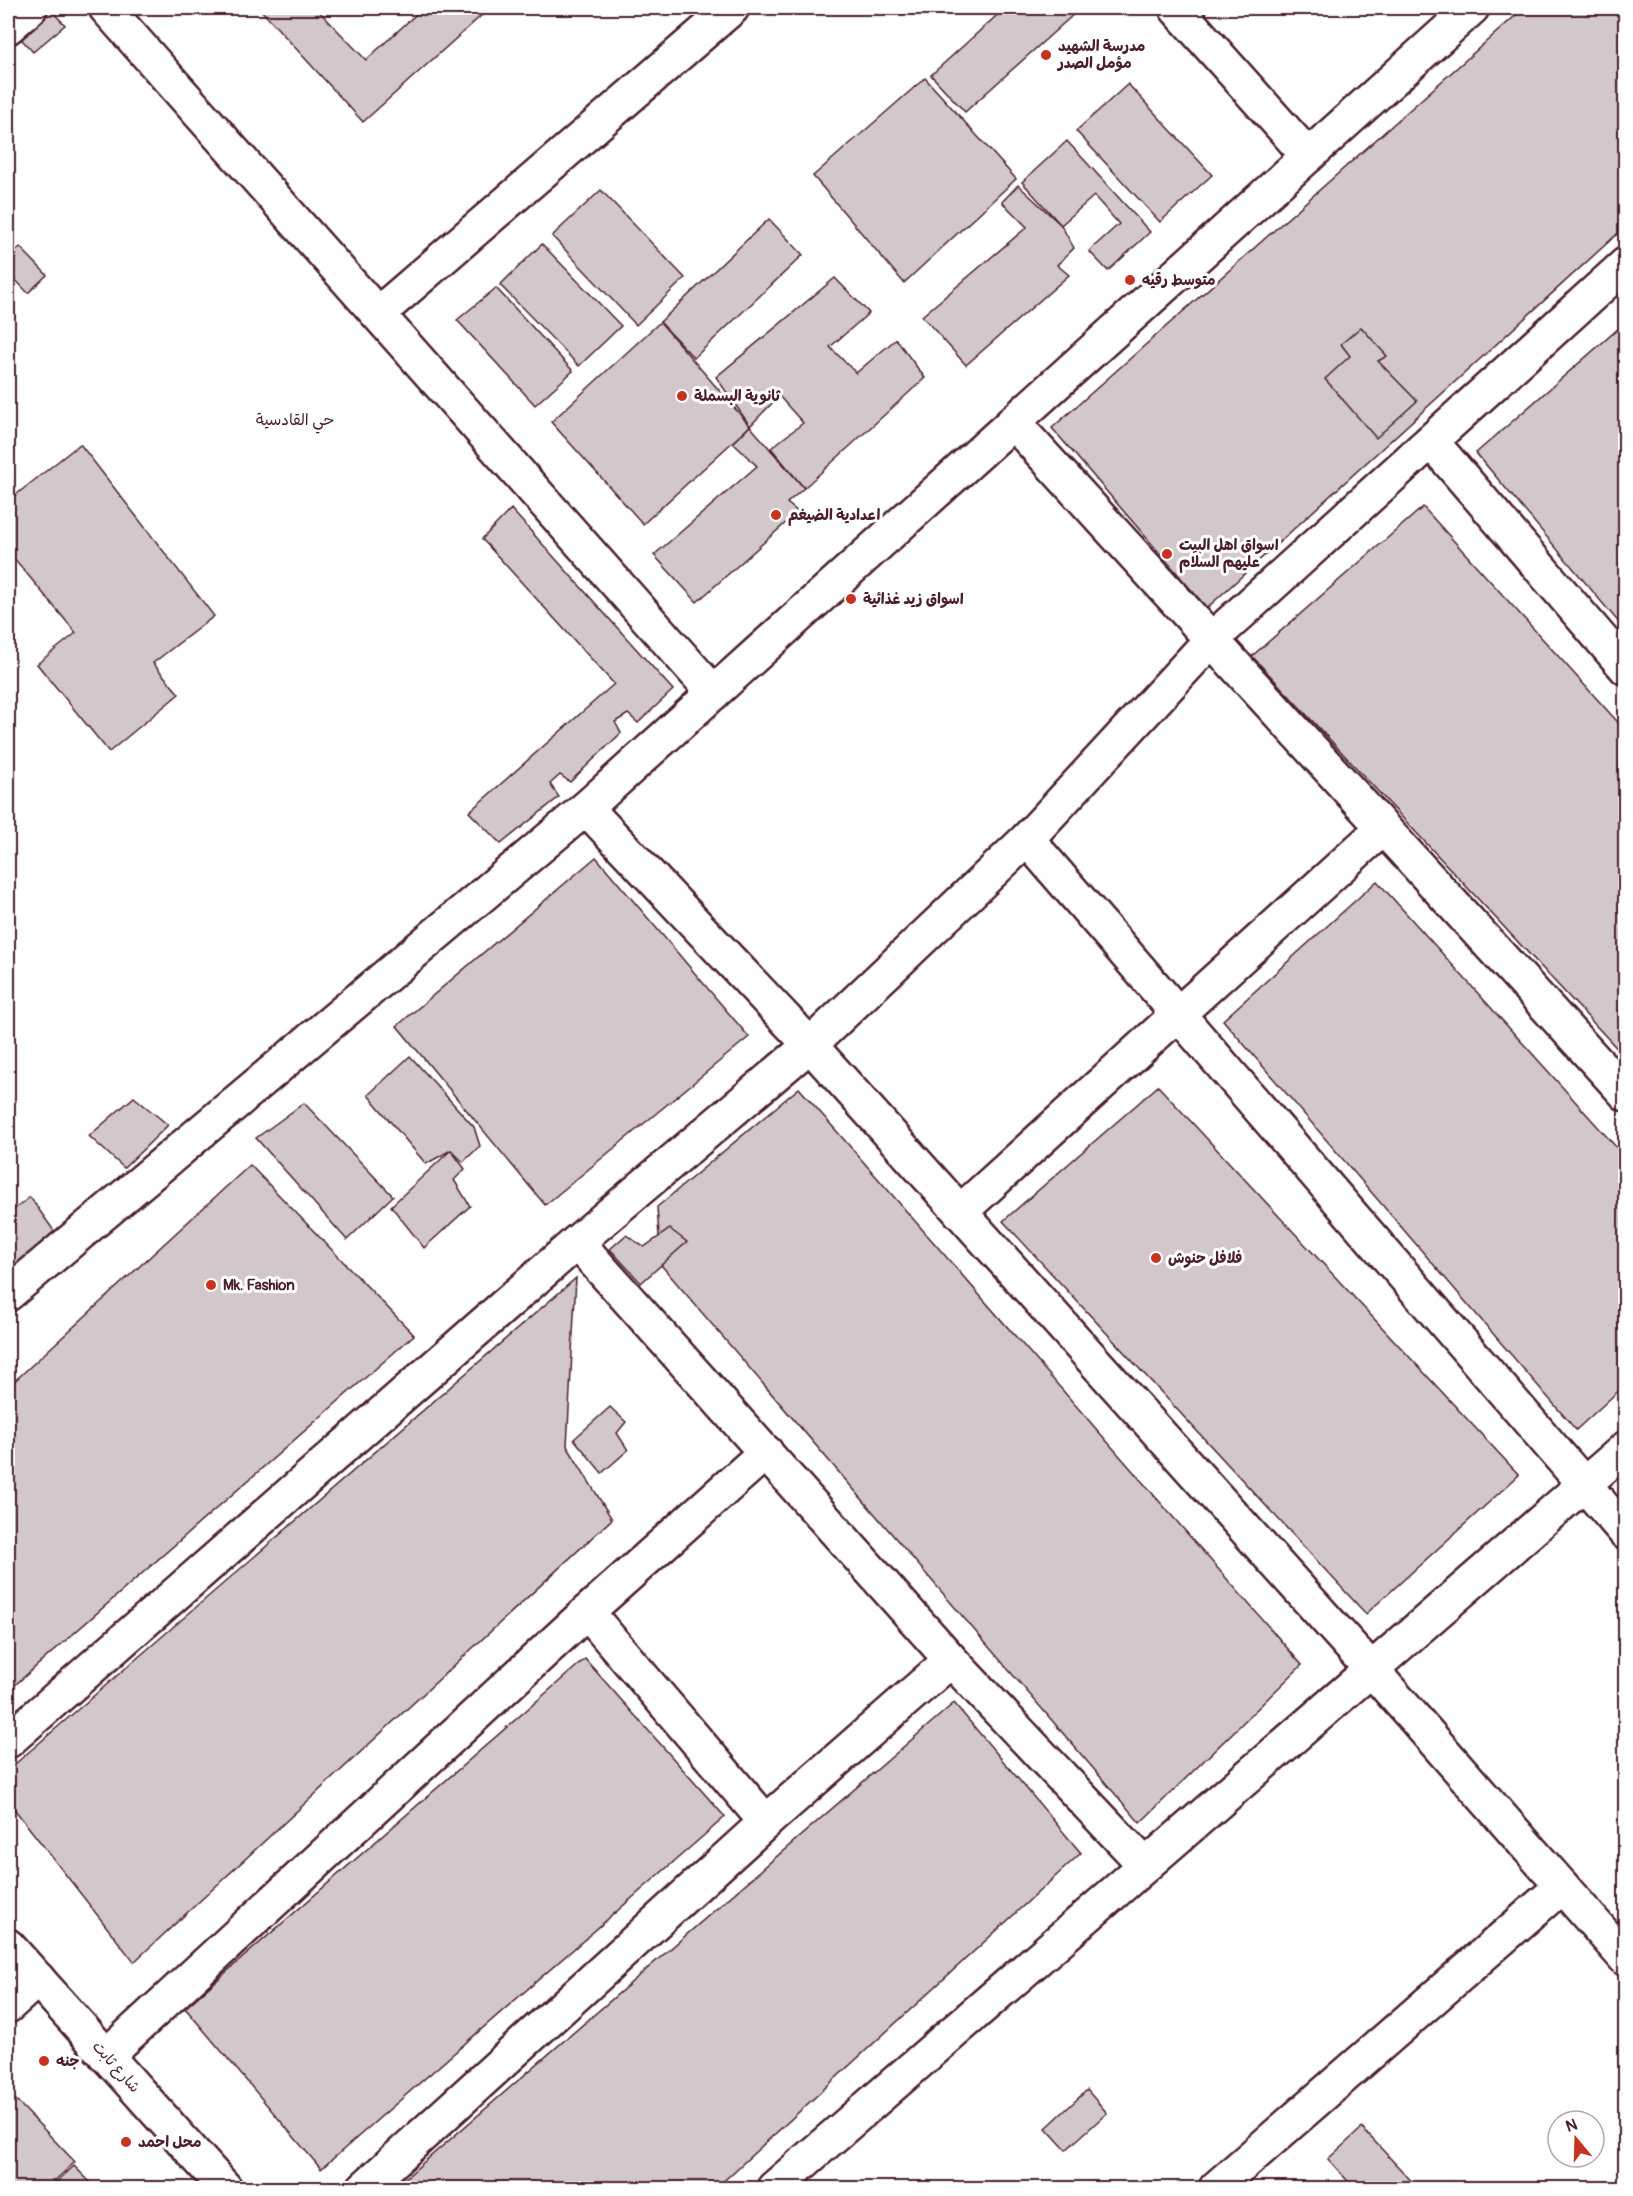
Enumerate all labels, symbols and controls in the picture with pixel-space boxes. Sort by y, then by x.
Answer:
place label: مدرسة الشهيد مؤمل الصدر [1056,37,1146,73]
marker: مدرسة الشهيد مؤمل الصدر [1039,48,1053,62]
place label: متوسط رقيه [1142,271,1216,290]
marker: متوسط رقيه [1123,273,1137,287]
place label: ثانوية البسملة [694,387,781,406]
marker: ثانوية البسملة [675,389,689,403]
district label: حي القادسية [256,410,334,434]
place label: اعدادية الضيغم [788,506,881,526]
marker: اعدادية الضيغم [769,508,783,522]
place label: اسواق اهل البيت عليهم السلام [1179,536,1279,573]
marker: اسواق اهل البيت عليهم السلام [1160,547,1174,561]
place label: اسواق زيد غذائية [863,590,964,609]
marker: اسواق زيد غذائية [844,592,858,606]
place label: فلافل حنوش [1168,1249,1243,1268]
marker: فلافل حنوش [1149,1251,1163,1265]
place label: Mk. Fashion [223,1276,295,1295]
marker: Mk. Fashion [204,1278,218,1292]
street label: شارع ثابت [88,2037,144,2097]
place label: جنه [56,2052,79,2071]
marker: جنه [37,2054,51,2068]
north arrow [1546,2109,1606,2169]
text: N [1563,2114,1580,2137]
place label: محل احمد [138,2133,201,2152]
marker: محل احمد [119,2135,133,2149]

